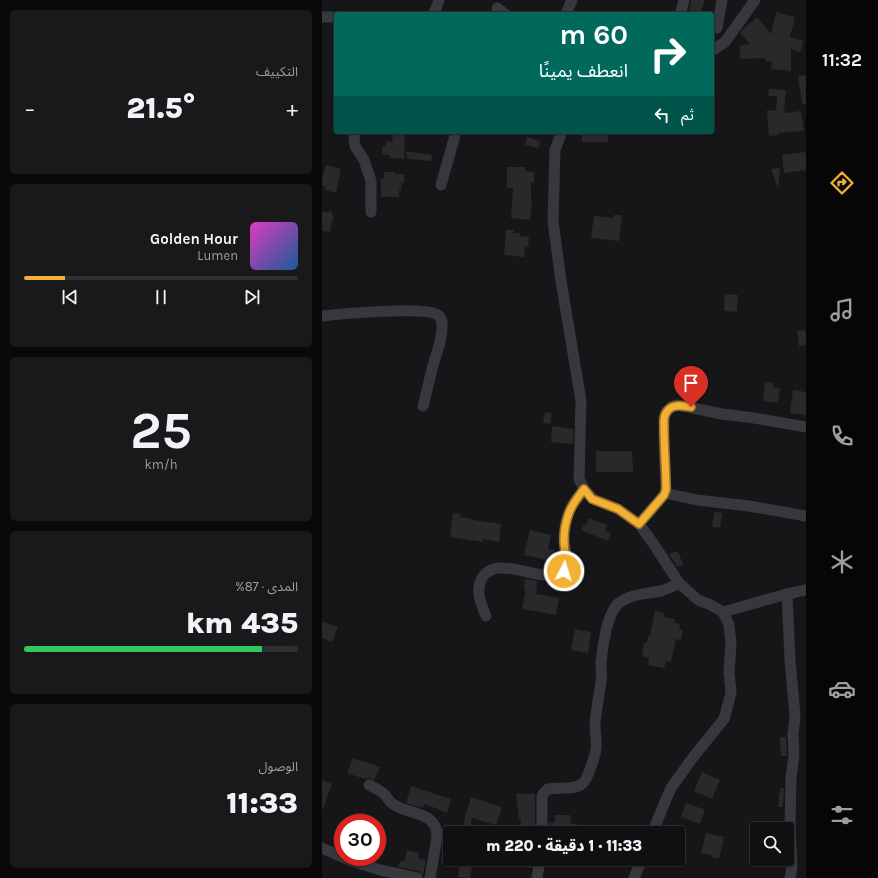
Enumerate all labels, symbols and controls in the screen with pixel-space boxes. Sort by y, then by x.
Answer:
text: 60 m [560,18,628,51]
icon: right [642,28,694,80]
text: 11:32 [822,49,862,71]
text: انعطف يمينًا [539,60,628,82]
text: التكييف [256,64,298,79]
text: 21.5° [126,90,196,126]
text: − [24,96,36,122]
text: + [286,96,298,122]
icon: left [651,104,673,126]
text: ثم [681,106,694,124]
icon: directions [828,169,856,197]
text: Golden Hour [150,230,238,248]
text: Lumen [197,248,238,263]
icon: previous [59,286,81,308]
icon: pause [150,286,172,308]
icon: next [241,286,263,308]
icon: music [828,296,856,324]
pin [674,366,708,407]
icon: arrive [680,372,702,394]
text: 25 [130,400,192,461]
icon: phone [828,422,856,450]
text: km/h [145,457,177,472]
icon: climate [828,548,856,576]
position arrow [543,550,585,592]
text: المدى · 87% [235,579,298,594]
text: 435 km [186,605,298,641]
icon: car [828,675,856,703]
text: الوصول [258,759,298,774]
text: 11:33 [226,785,298,821]
icon: filters [828,801,856,829]
speed limit sign: 30 [334,814,386,866]
map controls [750,822,794,866]
button: search [750,822,794,866]
text: 11:33 · 1 دقيقة · 220 m [486,837,642,855]

